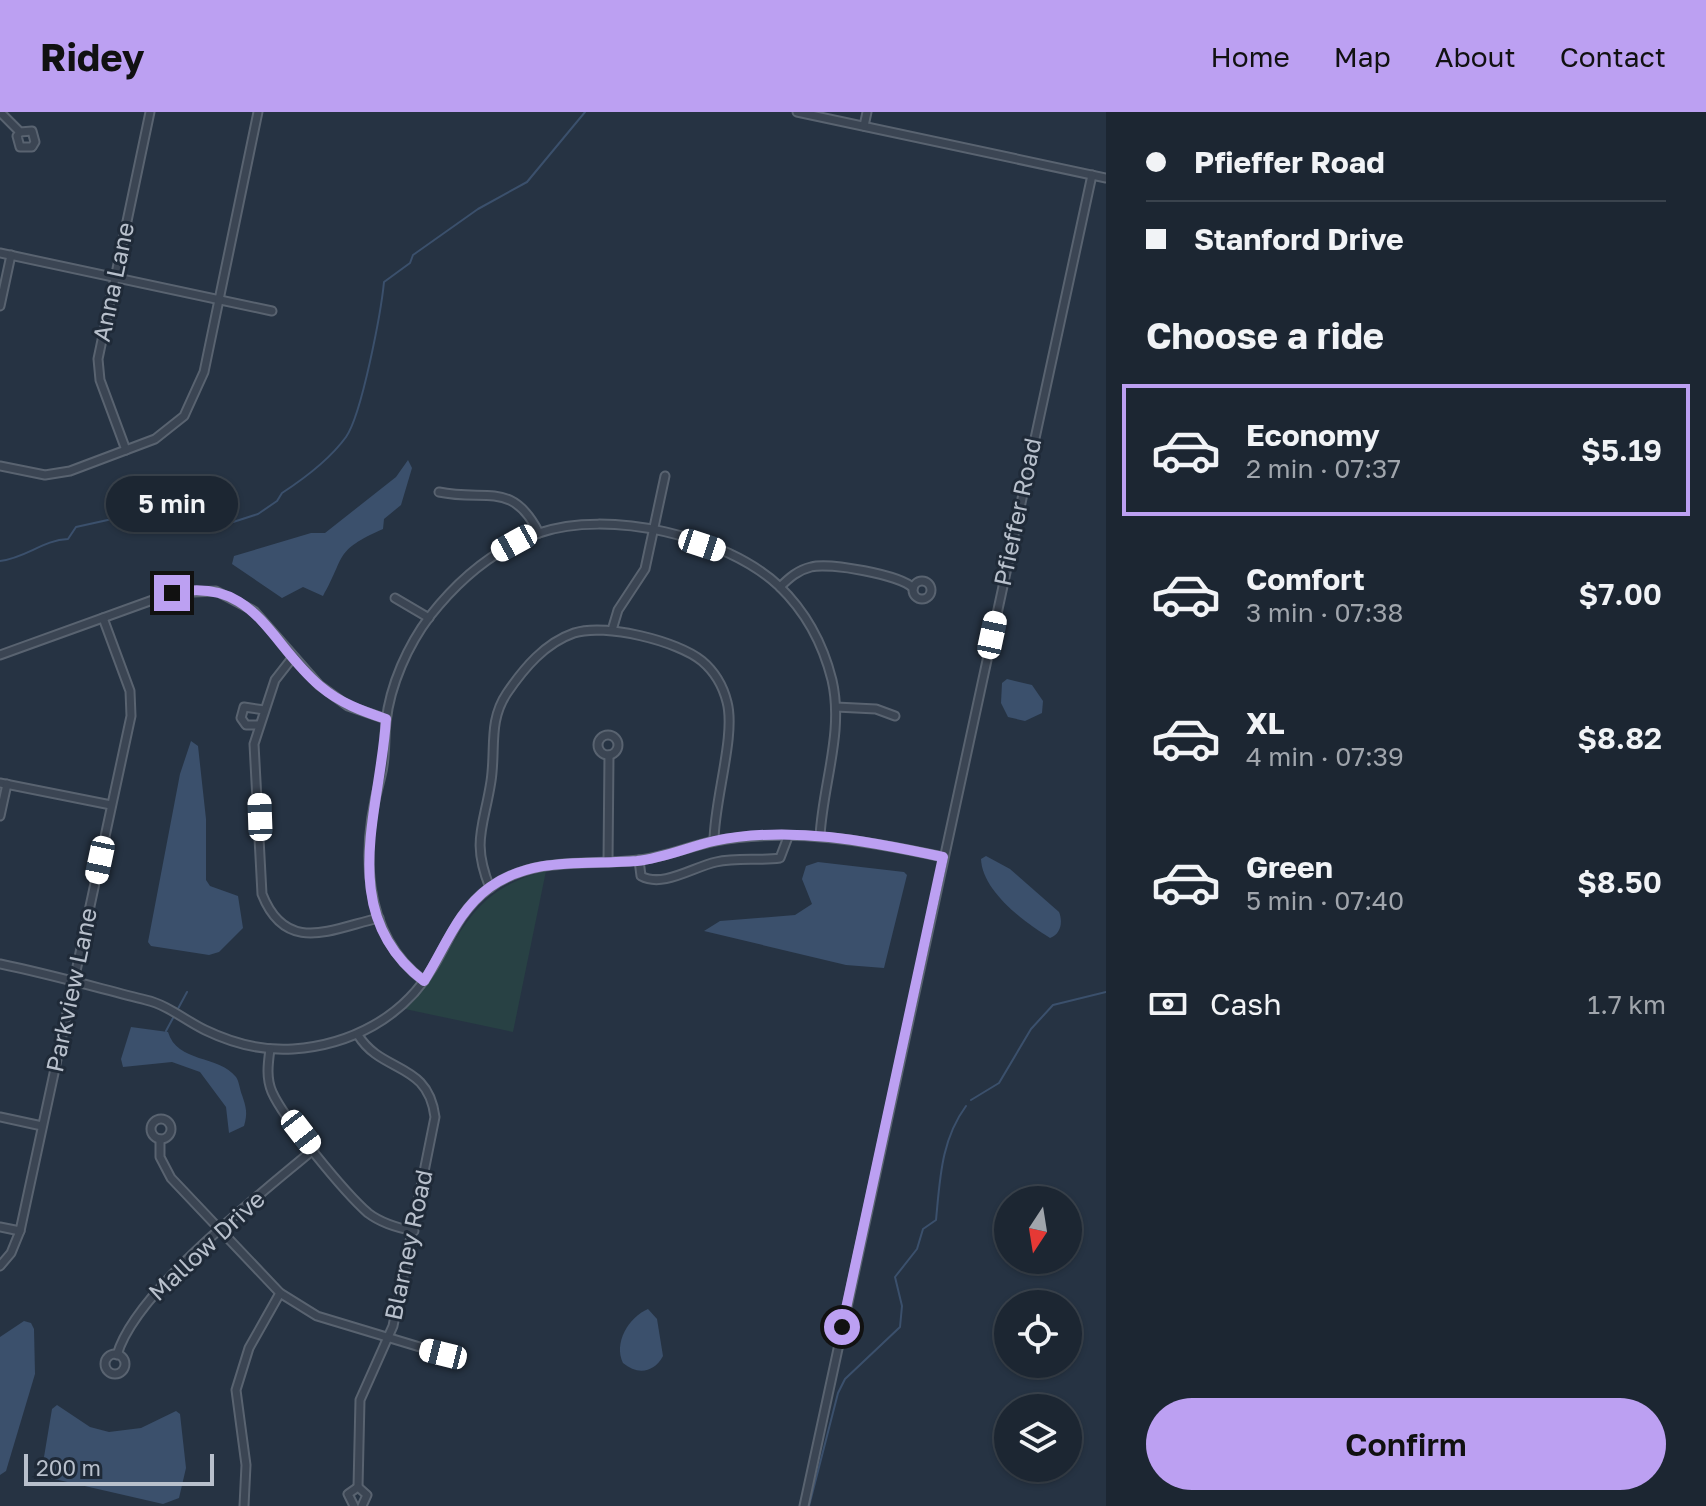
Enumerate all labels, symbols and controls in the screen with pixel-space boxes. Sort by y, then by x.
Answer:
text: Ridey [40,34,145,79]
text: Home [1211,40,1290,73]
text: Map [1334,40,1391,73]
text: About [1435,40,1516,73]
text: Contact [1560,40,1666,73]
text: Pfieffer Road [1194,144,1385,180]
street label: Anna Lane [86,219,139,344]
text: Stanford Drive [1194,221,1404,257]
text: Choose a ride [1146,314,1384,357]
icon: car [1150,414,1222,486]
text: Economy [1246,417,1380,453]
text: $5.19 [1581,432,1662,468]
street label: Pfieffer Road [987,435,1046,588]
text: 2 min · 07:37 [1246,453,1401,484]
callout: 5 min [106,477,238,533]
text: 5 min [138,488,206,519]
car [487,521,541,565]
car [675,526,729,564]
icon: car [1150,558,1222,630]
text: Comfort [1246,561,1365,597]
route end [154,575,190,611]
text: $7.00 [1578,576,1662,612]
text: 3 min · 07:38 [1246,597,1403,628]
car [975,609,1009,661]
icon: car [1150,702,1222,774]
text: XL [1246,705,1285,741]
text: $8.82 [1577,720,1662,756]
text: 4 min · 07:39 [1246,741,1404,772]
car [247,793,273,841]
car [83,834,117,886]
icon: car [1150,846,1222,918]
text: Green [1246,849,1333,885]
text: $8.50 [1577,864,1662,900]
text: 5 min · 07:40 [1246,885,1404,916]
street label: Parkview Lane [39,905,102,1075]
icon: cash [1146,982,1190,1026]
text: Cash [1210,986,1282,1022]
text: 1.7 km [1588,989,1666,1020]
car [277,1106,325,1158]
street label: Blarney Road [377,1167,438,1323]
street label: Mallow Drive [142,1184,270,1306]
north arrow [994,1186,1082,1274]
map controls [994,1186,1082,1482]
button: locate [994,1290,1082,1378]
route start [824,1309,860,1345]
car [417,1337,469,1371]
button: layers [994,1394,1082,1482]
button: Confirm [1146,1398,1666,1490]
scale bar [24,1450,214,1486]
text: 200 m [36,1454,101,1481]

